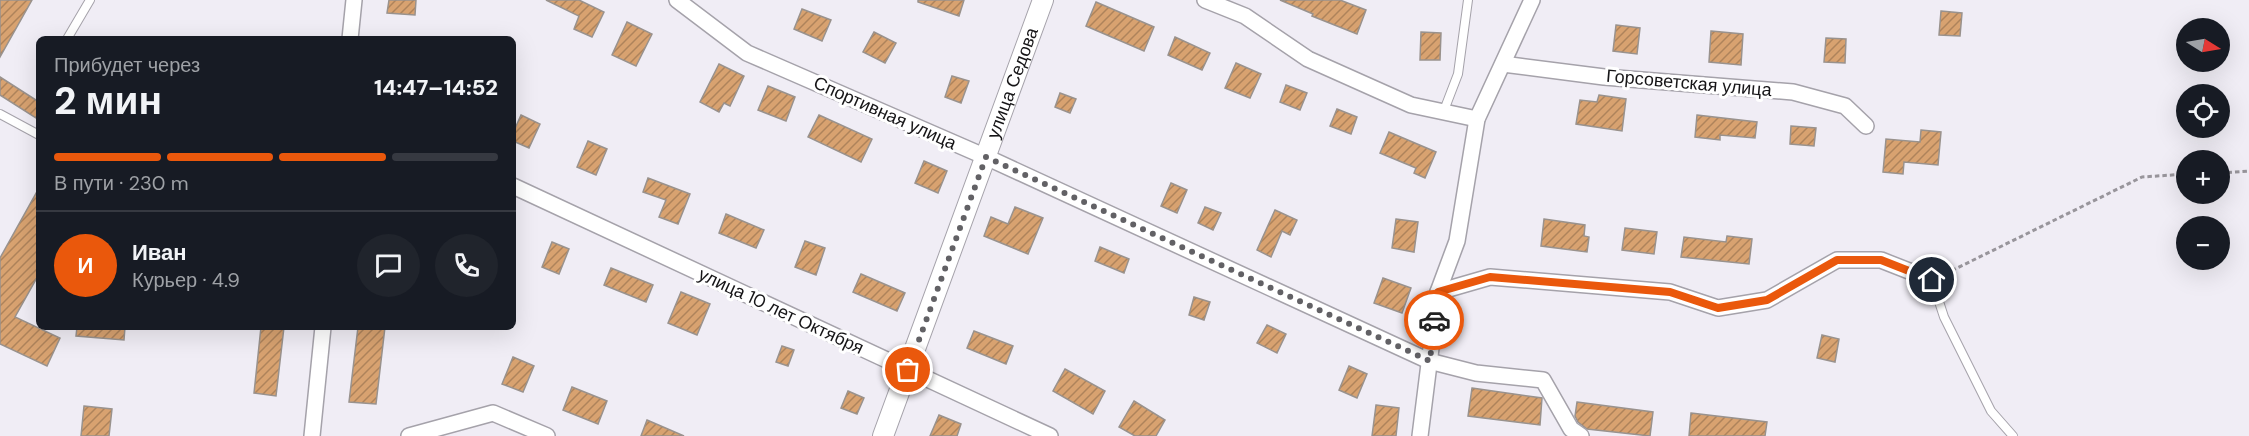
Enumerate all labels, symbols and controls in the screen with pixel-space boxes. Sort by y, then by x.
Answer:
north arrow [2176,18,2230,72]
map controls [2176,18,2230,270]
street label: улица Седова [981,23,1044,142]
text: Прибудет через [54,52,200,78]
street label: Горсоветская улица [1605,64,1774,102]
street label: Спортивная улица [810,71,961,156]
text: 14:47–14:52 [374,73,498,102]
text: 2 мин [54,75,162,126]
button: locate [2176,84,2230,138]
button: + [2176,150,2230,204]
text: В пути · 230 m [54,170,189,196]
button: − [2176,216,2230,270]
button: chat [357,234,420,297]
button: phone [435,234,498,297]
text: Иван [132,238,187,267]
text: И [78,251,93,280]
pin [1906,254,1957,305]
street label: улица 10 лет Октября [694,262,868,360]
icon: home [1915,263,1948,296]
text: Курьер · 4.9 [132,267,240,293]
courier [1404,290,1464,350]
icon: car [1418,304,1451,337]
pin [882,344,933,395]
icon: bag [891,353,924,386]

